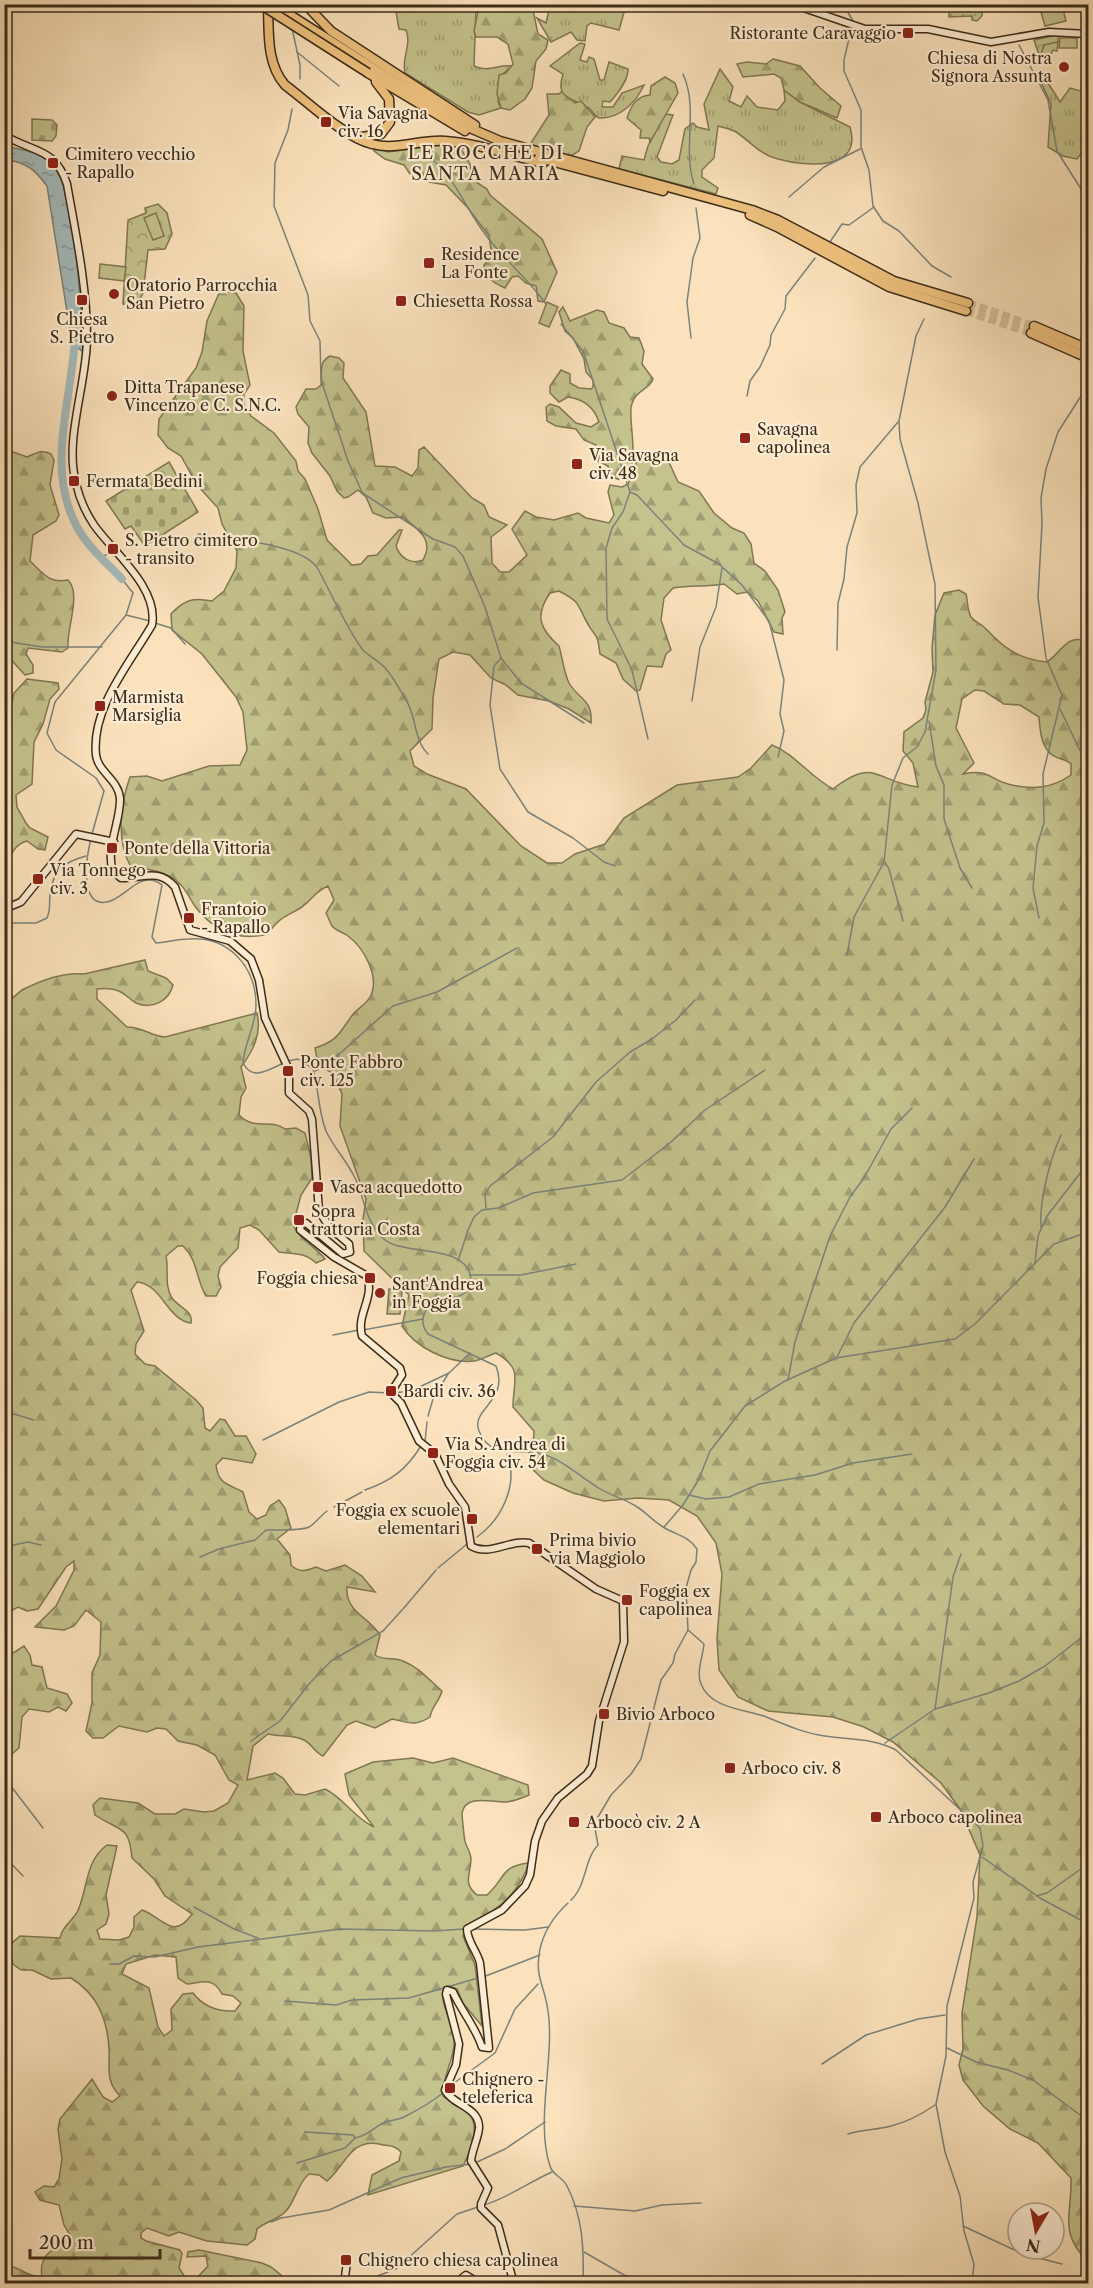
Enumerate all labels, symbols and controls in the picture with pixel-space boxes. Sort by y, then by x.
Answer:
place label: Ristorante Caravaggio [729,23,896,43]
marker: Ristorante Caravaggio [901,26,915,40]
place label: Chiesa di Nostra Signora Assunta [927,48,1053,86]
marker: Chiesa di Nostra Signora Assunta [1057,60,1071,74]
place label: Via Savagna civ. 16 [337,103,429,141]
marker: Via Savagna civ. 16 [319,115,333,129]
district label: LE ROCCHE DI SANTA MARIA [408,142,564,185]
place label: Cimitero vecchio - Rapallo [65,144,196,182]
marker: Cimitero vecchio - Rapallo [46,156,60,170]
place label: Residence La Fonte [441,244,520,282]
marker: Residence La Fonte [422,256,436,270]
place label: Oratorio Parrocchia San Pietro [126,275,278,313]
marker: Oratorio Parrocchia San Pietro [107,287,121,301]
place label: Chiesetta Rossa [413,291,533,311]
marker: Chiesa S. Pietro [75,293,89,307]
marker: Chiesetta Rossa [394,294,408,308]
place label: Chiesa S. Pietro [50,309,114,347]
place label: Ditta Trapanese Vincenzo e C. S.N.C. [123,377,281,415]
marker: Ditta Trapanese Vincenzo e C. S.N.C. [105,389,119,403]
place label: Savagna capolinea [757,419,831,457]
marker: Savagna capolinea [738,431,752,445]
place label: Via Savagna civ. 48 [588,445,680,483]
marker: Via Savagna civ. 48 [570,457,584,471]
place label: Fermata Bedini [86,471,203,491]
marker: Fermata Bedini [67,474,81,488]
place label: S. Pietro cimitero - transito [125,530,258,568]
marker: S. Pietro cimitero - transito [106,542,120,556]
place label: Marmista Marsiglia [112,687,185,725]
marker: Marmista Marsiglia [93,699,107,713]
place label: Ponte della Vittoria [124,838,271,858]
marker: Ponte della Vittoria [105,841,119,855]
place label: Via Tonnego civ. 3 [49,860,146,898]
marker: Via Tonnego civ. 3 [31,872,45,886]
place label: Frantoio - Rapallo [201,899,271,937]
marker: Frantoio - Rapallo [182,911,196,925]
place label: Ponte Fabbro civ. 125 [300,1052,403,1090]
marker: Ponte Fabbro civ. 125 [281,1064,295,1078]
place label: Vasca acquedotto [329,1177,463,1197]
marker: Vasca acquedotto [311,1180,325,1194]
place label: Sopra trattoria Costa [311,1201,421,1239]
marker: Sopra trattoria Costa [292,1213,306,1227]
place label: Foggia chiesa [257,1268,359,1288]
marker: Foggia chiesa [363,1271,377,1285]
place label: Sant'Andrea in Foggia [392,1274,484,1312]
marker: Sant'Andrea in Foggia [373,1286,387,1300]
place label: Bardi civ. 36 [403,1381,496,1401]
marker: Bardi civ. 36 [384,1384,398,1398]
place label: Via S. Andrea di Foggia civ. 54 [444,1434,566,1472]
marker: Via S. Andrea di Foggia civ. 54 [426,1446,440,1460]
place label: Foggia ex scuole elementari [336,1500,460,1538]
marker: Foggia ex scuole elementari [465,1512,479,1526]
place label: Prima bivio via Maggiolo [548,1530,646,1568]
marker: Prima bivio via Maggiolo [530,1542,544,1556]
place label: Foggia ex capolinea [639,1581,713,1619]
marker: Foggia ex capolinea [620,1593,634,1607]
place label: Bivio Arboco [616,1704,715,1724]
marker: Bivio Arboco [597,1707,611,1721]
place label: Arboco civ. 8 [741,1758,841,1778]
marker: Arboco civ. 8 [723,1761,737,1775]
place label: Arboco capolinea [887,1807,1023,1827]
marker: Arboco capolinea [869,1810,883,1824]
place label: Arbocò civ. 2 A [585,1812,702,1832]
marker: Arbocò civ. 2 A [567,1815,581,1829]
place label: Chignero - teleferica [462,2069,545,2107]
marker: Chignero - teleferica [443,2081,457,2095]
north arrow [1006,2201,1066,2261]
scale bar [30,2222,160,2260]
text: 200 m [39,2232,94,2254]
text: N [1025,2235,1042,2257]
place label: Chignero chiesa capolinea [358,2250,559,2270]
marker: Chignero chiesa capolinea [339,2253,353,2267]

